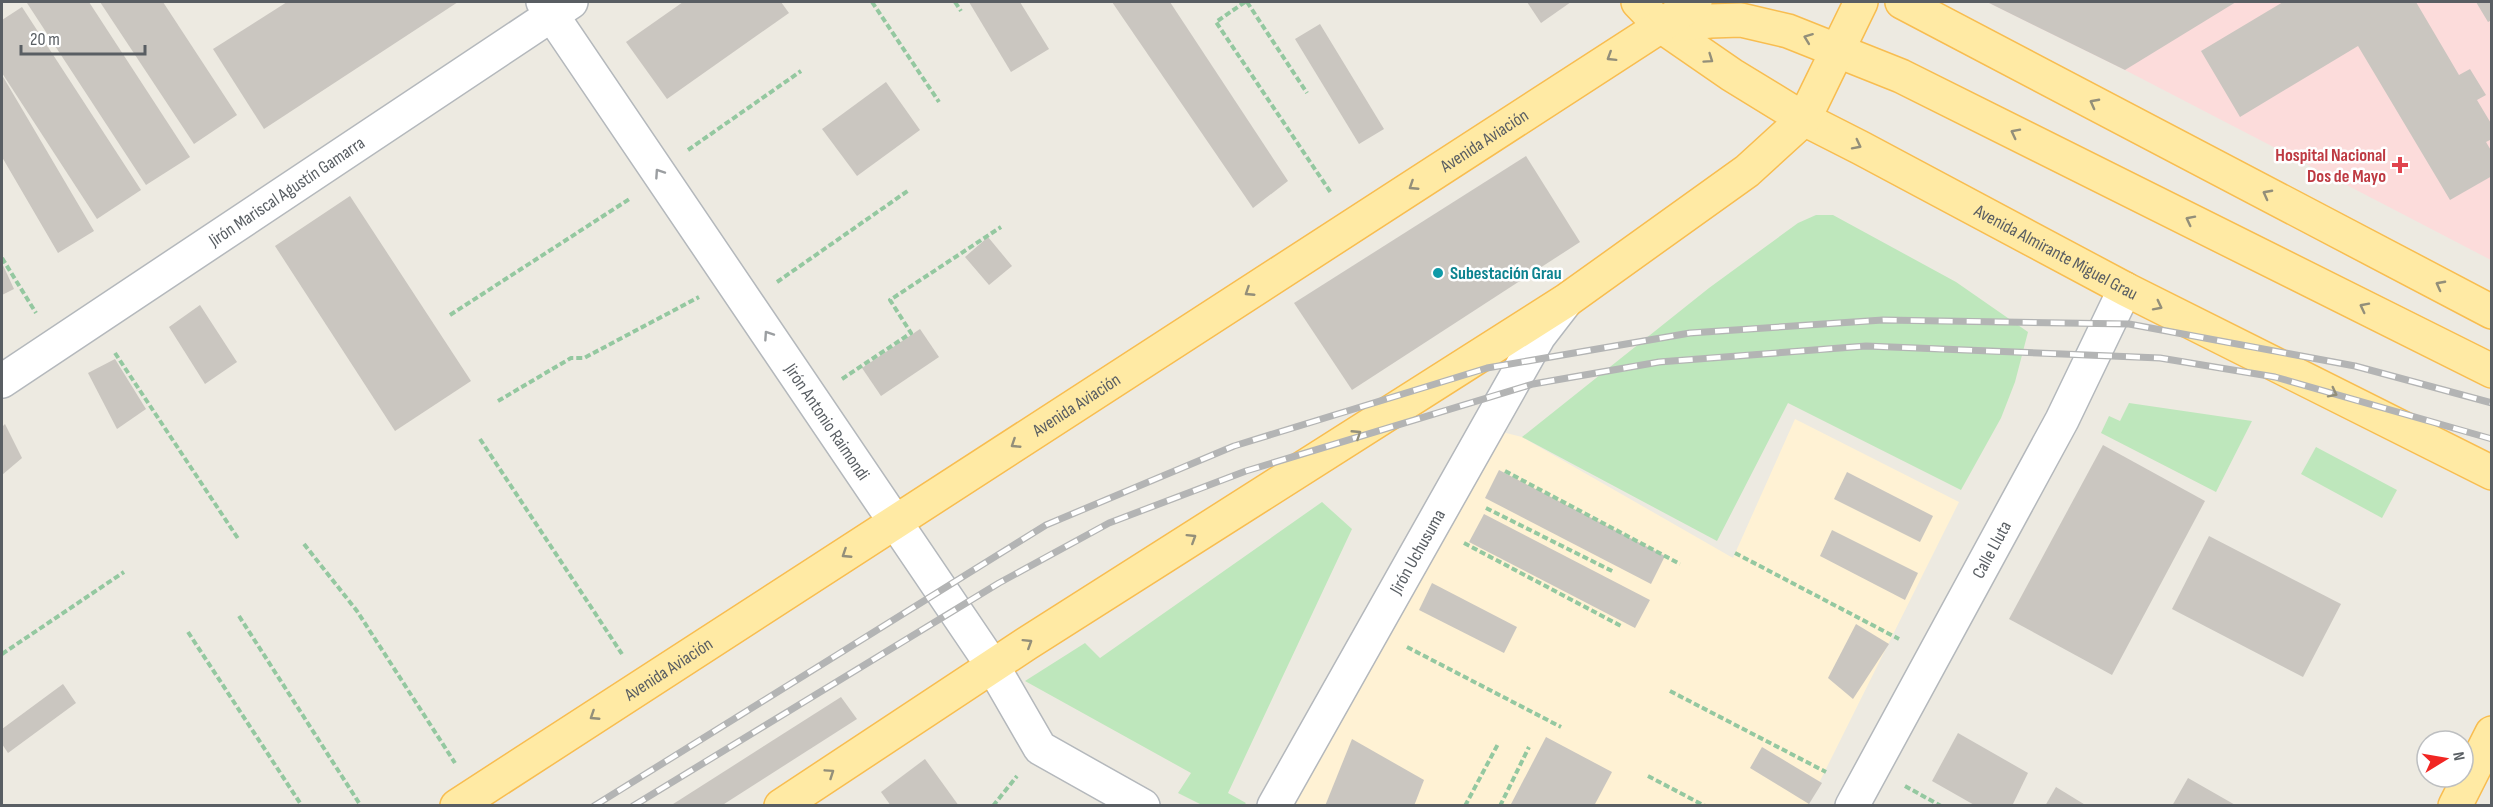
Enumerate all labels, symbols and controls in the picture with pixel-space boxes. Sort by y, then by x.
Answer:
scale bar [21,18,146,56]
text: 20 m [30,29,60,50]
one-way arrow [1803,33,1814,45]
one-way arrow [1607,50,1618,61]
one-way arrow [1703,52,1714,63]
one-way arrow [2090,99,2101,110]
street label: Avenida Aviación [1436,105,1532,178]
one-way arrow [2011,129,2022,140]
street label: Jirón Mariscal Agustín Gamarra [204,132,369,252]
one-way arrow [1850,138,1861,150]
place label: Hospital Nacional Dos de Mayo [2275,145,2386,187]
marker: Hospital Nacional Dos de Mayo [2391,156,2409,174]
one-way arrow [655,169,666,180]
one-way arrow [1408,179,1419,190]
one-way arrow [2263,190,2273,201]
street label: Avenida Almirante Miguel Grau [1970,200,2141,305]
one-way arrow [2185,216,2196,227]
place label: Subestación Grau [1450,263,1562,284]
marker: Subestación Grau [1431,266,1445,280]
one-way arrow [2435,280,2446,292]
one-way arrow [1245,285,1255,297]
one-way arrow [2152,299,2163,310]
one-way arrow [2359,303,2370,315]
one-way arrow [764,330,775,341]
street label: Jirón Antonio Raimondi [779,359,874,484]
street label: Avenida Aviación [1028,369,1125,442]
one-way arrow [2326,386,2337,398]
one-way arrow [1351,429,1361,441]
one-way arrow [1011,437,1022,448]
street label: Jirón Uchusuma [1385,506,1450,599]
street label: Calle Lluta [1968,517,2016,582]
one-way arrow [1186,535,1197,546]
one-way arrow [842,546,852,558]
street label: Avenida Aviación [620,633,717,706]
one-way arrow [1021,639,1032,650]
one-way arrow [590,709,600,721]
north arrow [2415,729,2475,789]
text: N [2448,750,2468,762]
one-way arrow [823,769,834,780]

